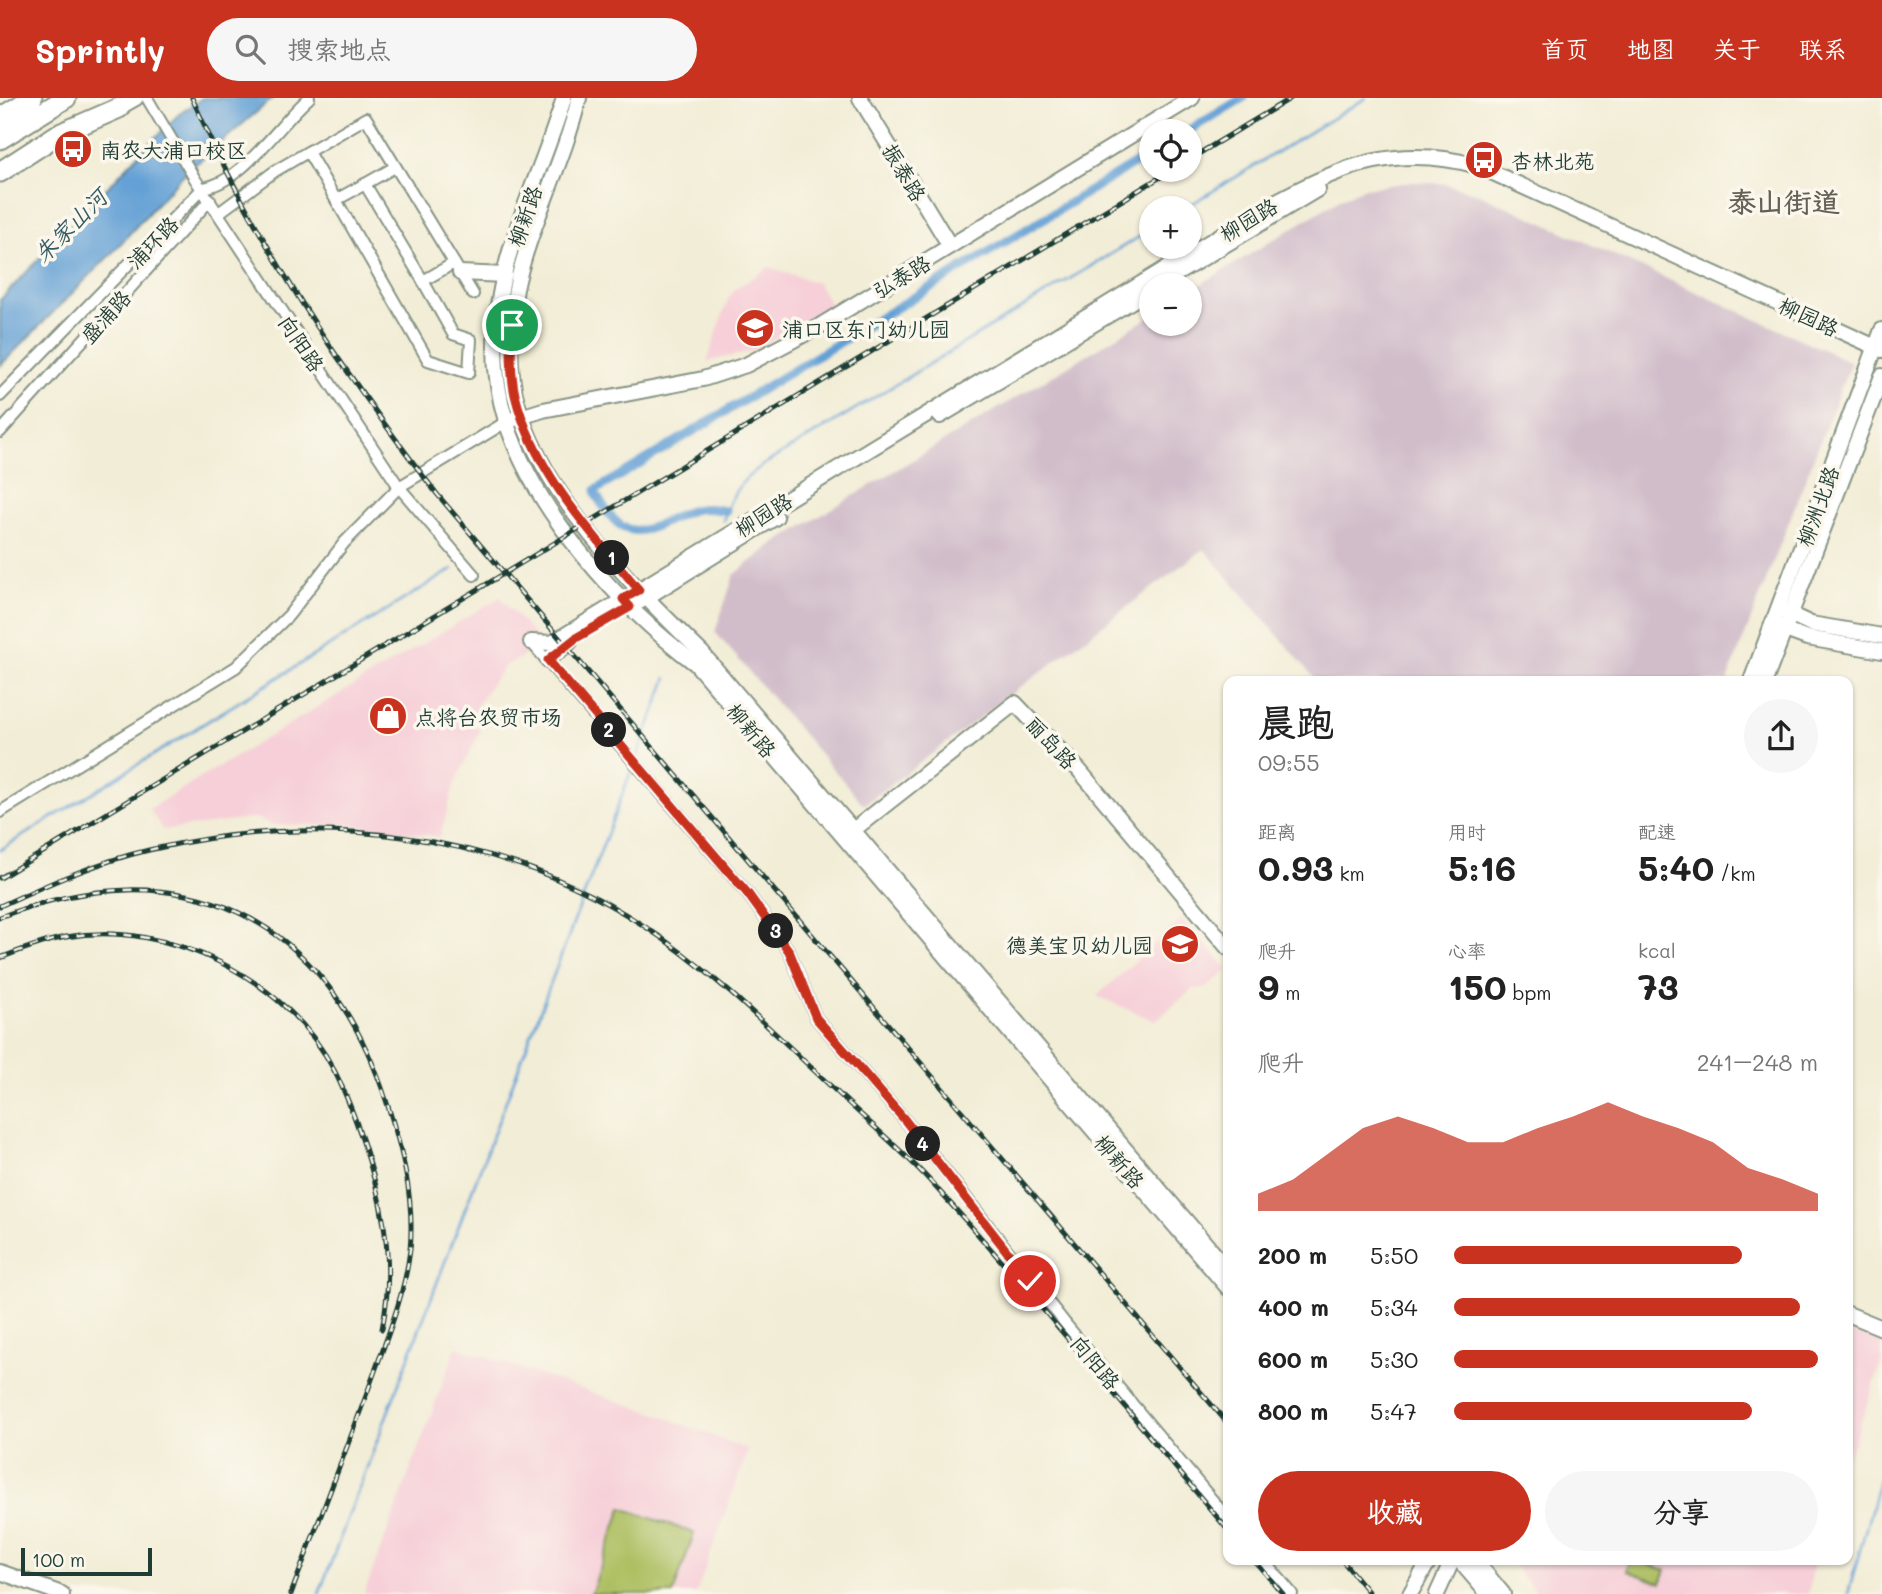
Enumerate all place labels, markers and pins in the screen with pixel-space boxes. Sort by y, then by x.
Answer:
bus stop icon: 南农大浦口校区 [52,128,94,170]
place label: 南农大浦口校区 [100,136,247,163]
bus stop icon: 杏林北苑 [1463,139,1505,181]
place label: 杏林北苑 [1511,147,1595,174]
pin [482,295,542,355]
school or university icon: 浦口区东门幼儿园 [734,307,776,349]
place label: 浦口区东门幼儿园 [782,315,950,342]
pin: 1 [594,540,630,575]
shop icon: 点将台农贸市场 [367,695,409,737]
place label: 点将台农贸市场 [415,703,562,730]
pin: 2 [592,712,626,748]
pin: 3 [758,914,794,948]
school or university icon: 德美宝贝幼儿园 [1159,923,1201,965]
place label: 德美宝贝幼儿园 [1006,931,1153,958]
pin: 4 [906,1126,940,1162]
pin [1000,1251,1060,1311]

